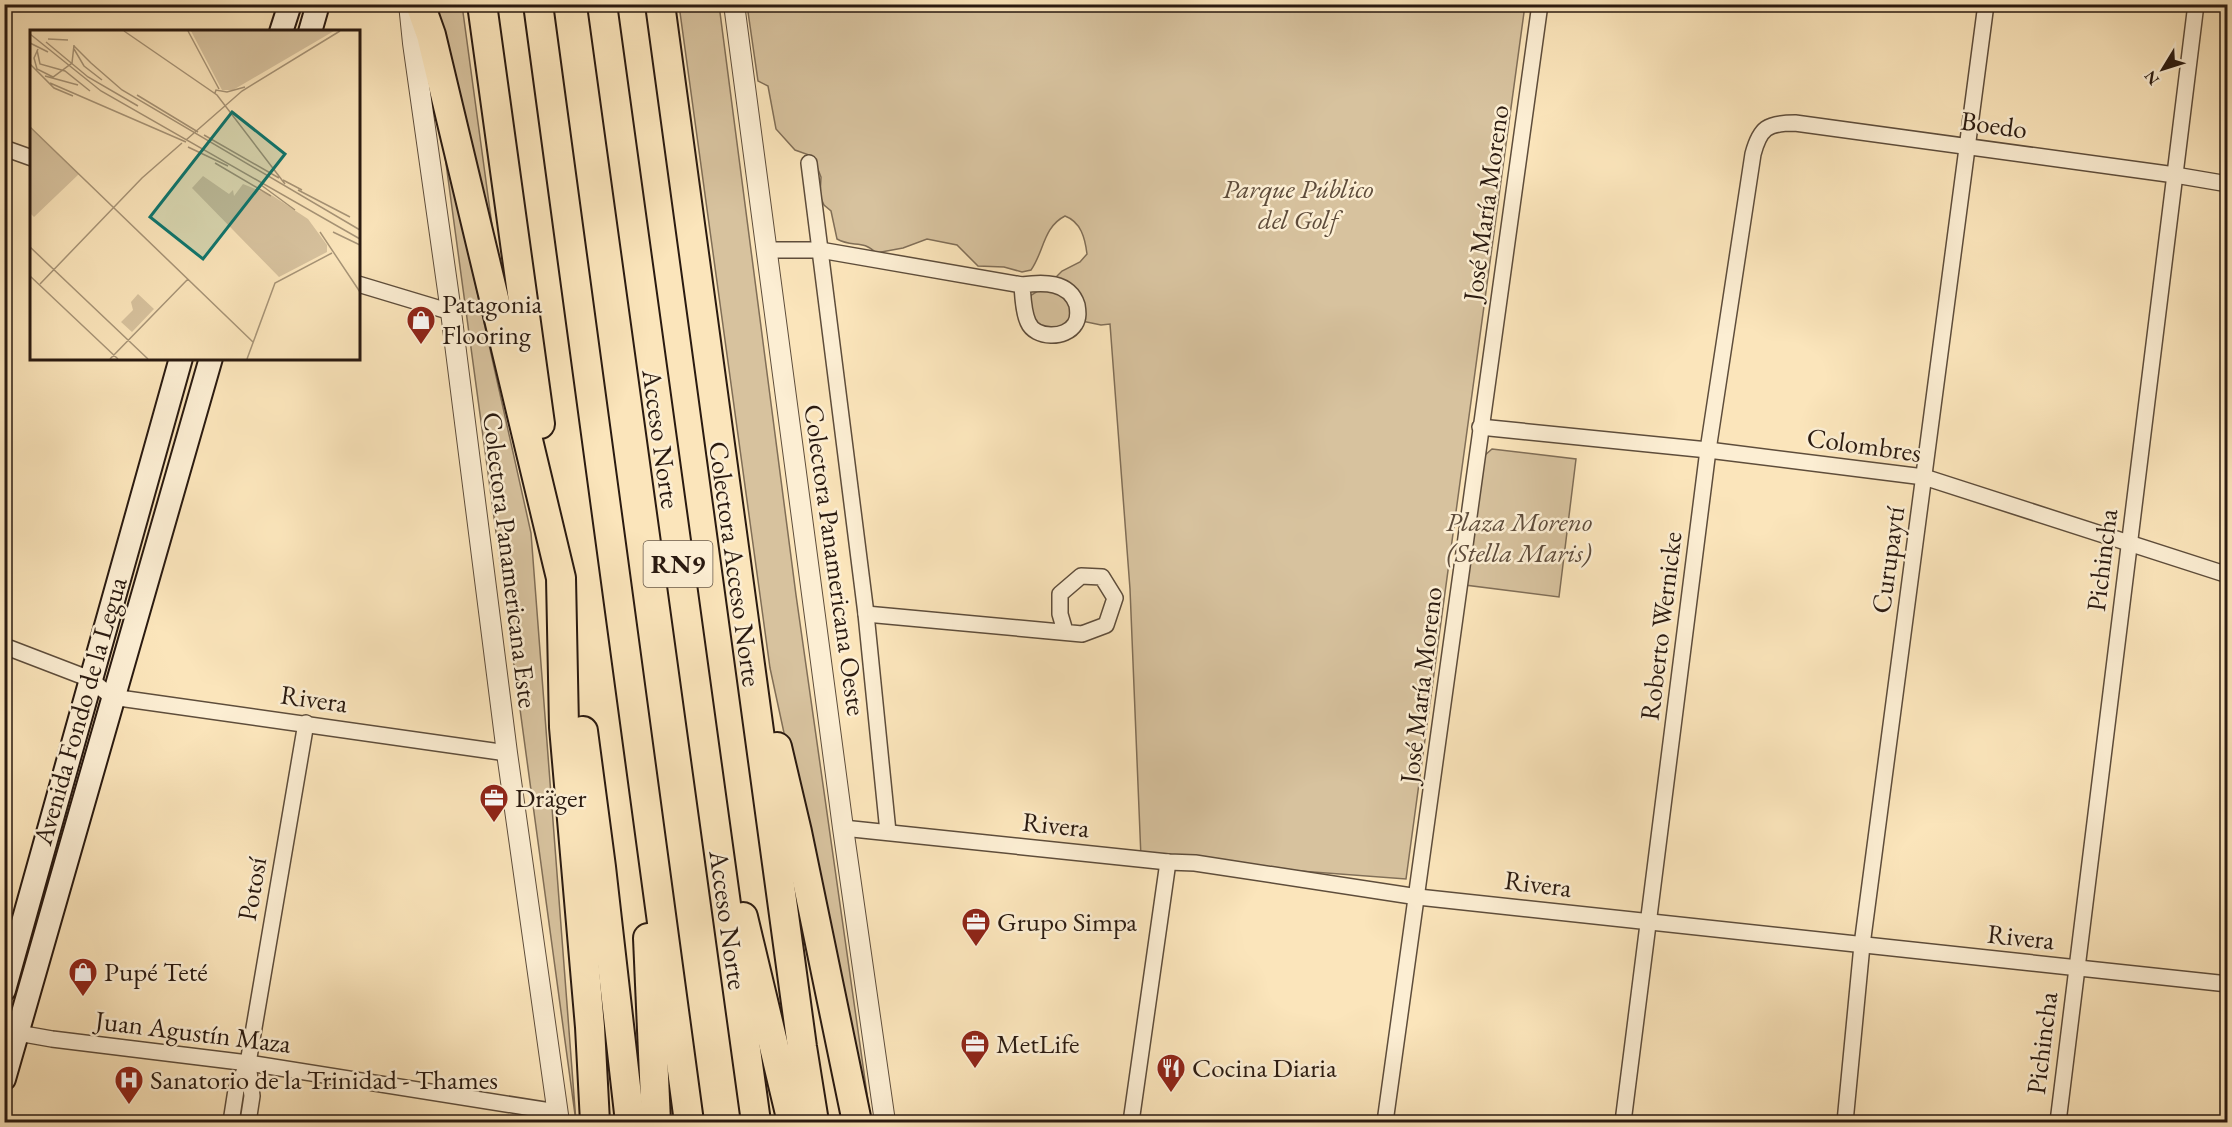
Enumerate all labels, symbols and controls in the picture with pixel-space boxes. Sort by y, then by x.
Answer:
inset map [30,30,360,360]
north arrow [2133,39,2193,99]
text: N [2139,66,2164,89]
street label: José María Moreno [1454,103,1517,305]
street label: Boedo [1959,103,2029,146]
park label: Parque Público del Golf [1223,171,1373,237]
place label: Patagonia Flooring [442,286,543,352]
shop icon: Patagonia Flooring [405,304,437,346]
street label: Acceso Norte [634,366,689,511]
street label: Colectora Panamericana Oeste [796,402,875,718]
street label: Colectora Panamericana Este [475,410,546,710]
street label: Colombres [1805,419,1924,470]
street label: Colectora Acceso Norte [701,439,770,689]
park label: Plaza Moreno (Stella Maris) [1446,504,1592,570]
street label: Curupaytí [1863,504,1912,616]
street label: Pichincha [2078,506,2125,613]
street label: Roberto Wernicke [1632,530,1689,722]
road number: RN9 [644,541,712,587]
street label: Avenida Fondo de la Legua [24,572,135,850]
street label: José María Moreno [1391,585,1450,787]
street label: Rivera [278,676,350,721]
place label: Dräger [515,780,586,815]
office icon: Dräger [478,782,510,824]
street label: Rivera [1021,804,1092,845]
street label: Acceso Norte [701,847,756,992]
street label: Potosí [229,854,274,924]
street label: Rivera [1503,862,1574,905]
place label: Grupo Simpa [997,904,1137,939]
office icon: Grupo Simpa [960,906,992,948]
street label: Rivera [1986,916,2057,957]
place label: Pupé Teté [104,954,208,989]
shop icon: Pupé Teté [67,956,99,998]
street label: Pichincha [2018,989,2065,1096]
street label: Juan Agustín Maza [91,1002,293,1061]
place label: MetLife [996,1026,1080,1061]
office icon: MetLife [959,1028,991,1070]
place label: Cocina Diaria [1192,1050,1337,1085]
restaurant icon: Cocina Diaria [1155,1052,1187,1094]
place label: Sanatorio de la Trinidad - Thames [150,1062,498,1097]
hospital icon: Sanatorio de la Trinidad - Thames [113,1064,145,1106]

